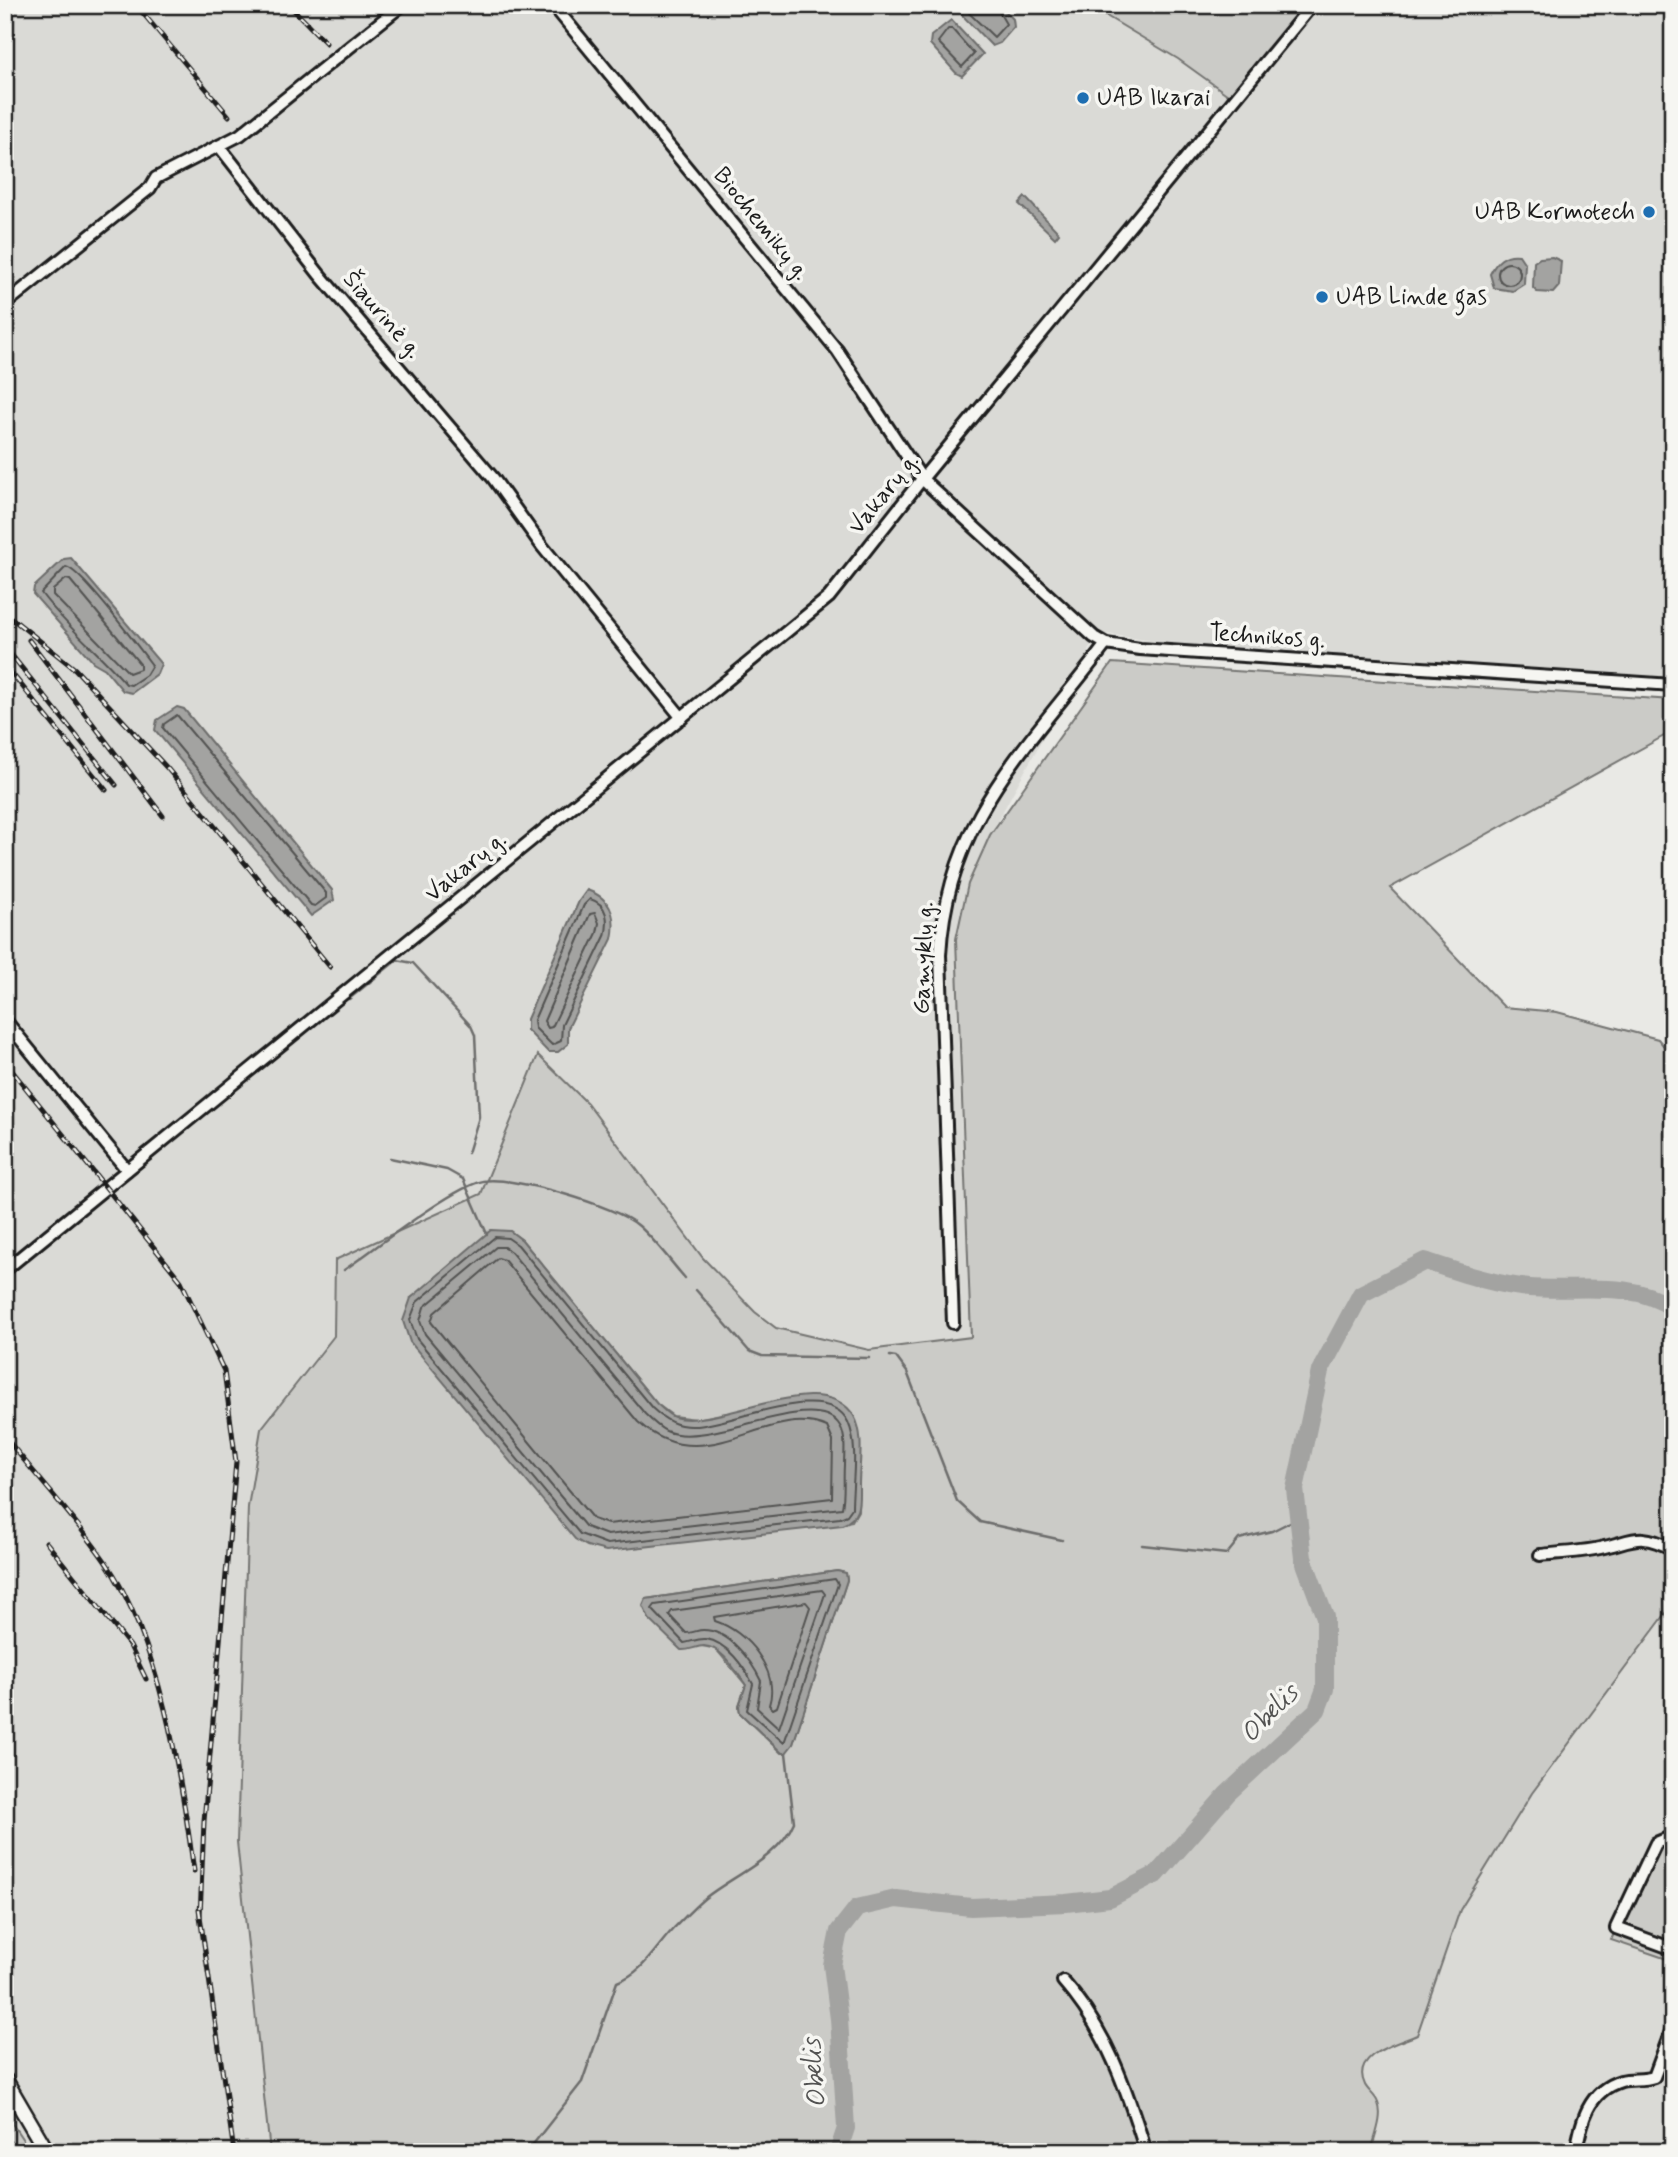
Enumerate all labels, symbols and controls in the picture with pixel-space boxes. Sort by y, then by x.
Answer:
place label: UAB Ikarai [1097,83,1210,114]
marker: UAB Ikarai [1075,90,1091,106]
street label: Biochemikų g. [706,161,816,287]
place label: UAB Kormotech [1475,197,1635,228]
marker: UAB Kormotech [1641,204,1657,220]
street label: Šiaurinė g. [335,265,429,365]
place label: UAB Linde gas [1336,282,1487,316]
marker: UAB Linde gas [1314,289,1330,305]
street label: Vakarų g. [842,447,926,541]
street label: Technikos g. [1208,617,1326,657]
street label: Vakarų g. [419,825,513,909]
street label: Gamyklų g. [907,901,941,1015]
water label: Obelis [1234,1675,1308,1751]
water label: Obelis [795,2034,835,2109]

